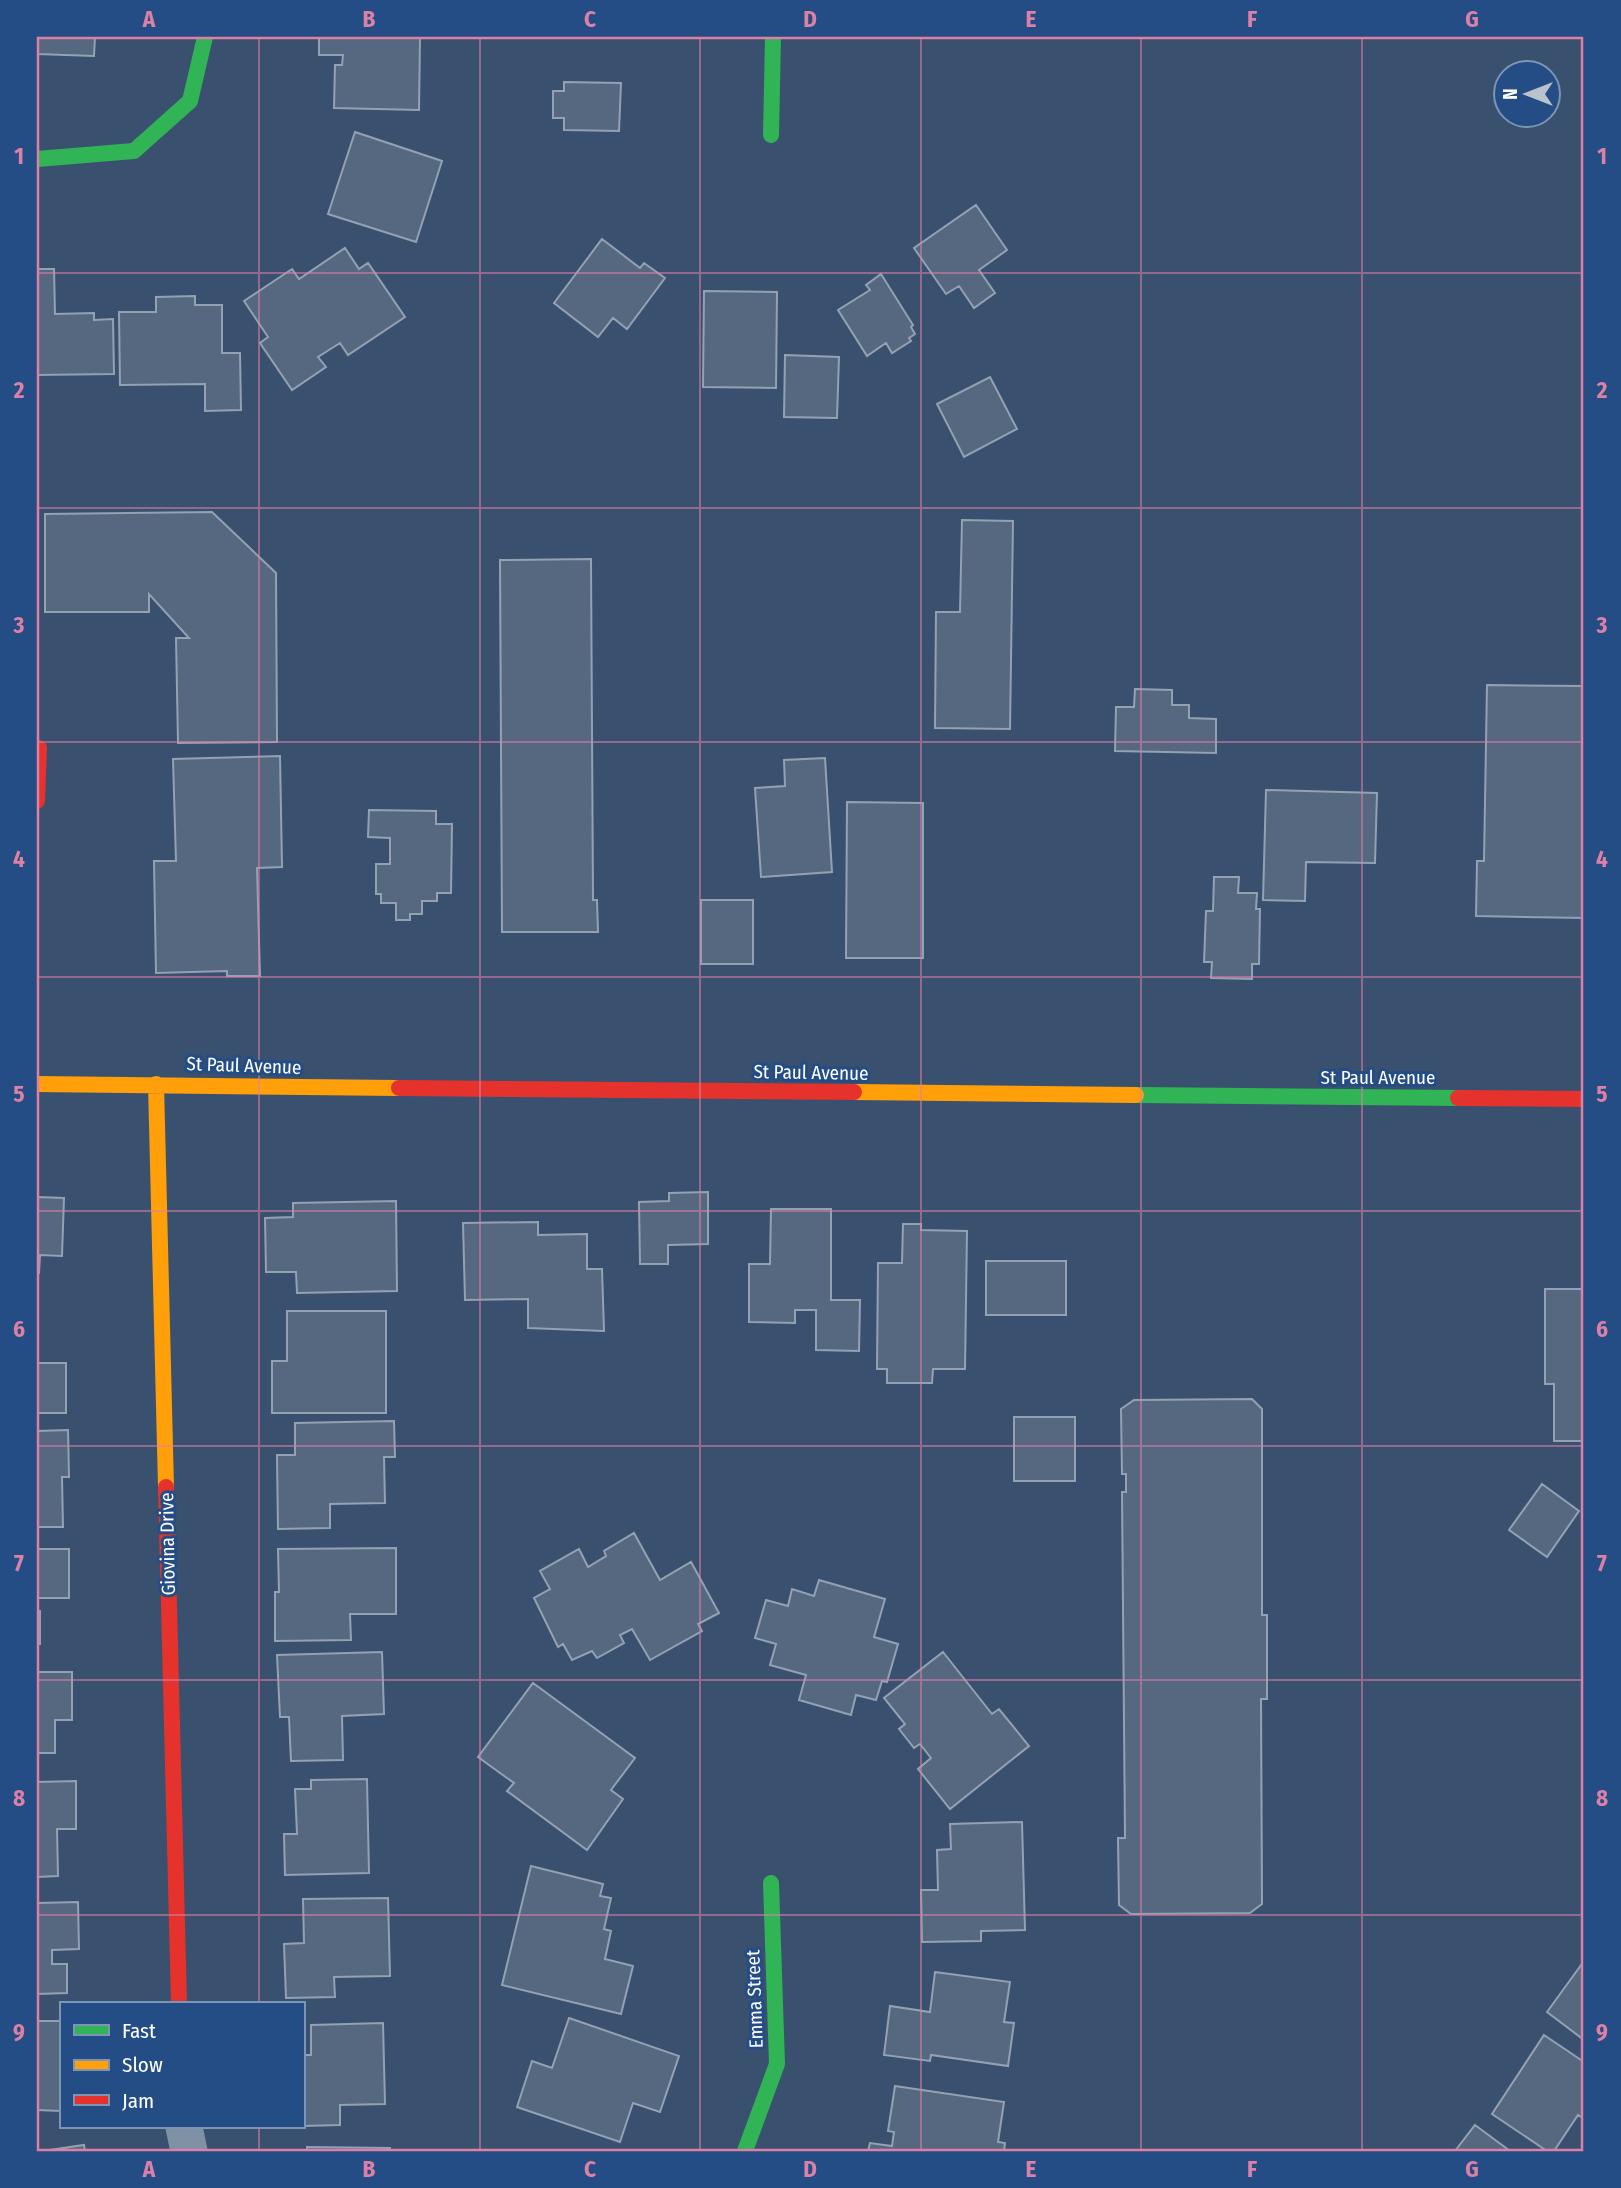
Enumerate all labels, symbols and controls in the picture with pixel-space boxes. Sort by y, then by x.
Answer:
text: A [142,5,156,33]
text: B [363,5,376,33]
text: C [584,5,596,33]
text: D [803,5,817,33]
text: E [1026,5,1037,33]
text: F [1247,5,1257,33]
text: G [1465,5,1479,33]
north arrow [1492,60,1562,130]
text: N [1499,88,1522,100]
text: 1 [14,142,24,170]
text: 1 [1597,142,1607,170]
text: 2 [13,376,25,404]
text: 2 [1596,376,1608,404]
text: 3 [13,611,25,639]
text: 3 [1596,611,1608,639]
text: 4 [13,845,25,873]
text: 4 [1596,845,1608,873]
street label: St Paul Avenue [186,1052,302,1079]
street label: St Paul Avenue [753,1060,869,1085]
street label: St Paul Avenue [1321,1066,1435,1089]
text: 5 [13,1080,25,1108]
text: 5 [1596,1080,1608,1108]
text: 6 [13,1315,25,1343]
text: 6 [1596,1315,1608,1343]
street label: Giovina Drive [155,1492,180,1596]
text: 7 [14,1549,24,1577]
text: 7 [1597,1549,1607,1577]
text: 8 [13,1784,25,1812]
text: 8 [1596,1784,1608,1812]
street label: Emma Street [741,1949,768,2049]
legend [60,2002,304,2128]
text: 9 [13,2018,25,2046]
text: Fast [122,2018,156,2044]
text: 9 [1596,2018,1608,2046]
text: Slow [122,2052,163,2078]
text: Jam [122,2088,154,2114]
text: A [142,2155,156,2183]
text: B [363,2155,376,2183]
text: C [584,2155,596,2183]
text: D [803,2155,817,2183]
text: E [1026,2155,1037,2183]
text: F [1247,2155,1257,2183]
text: G [1465,2155,1479,2183]

